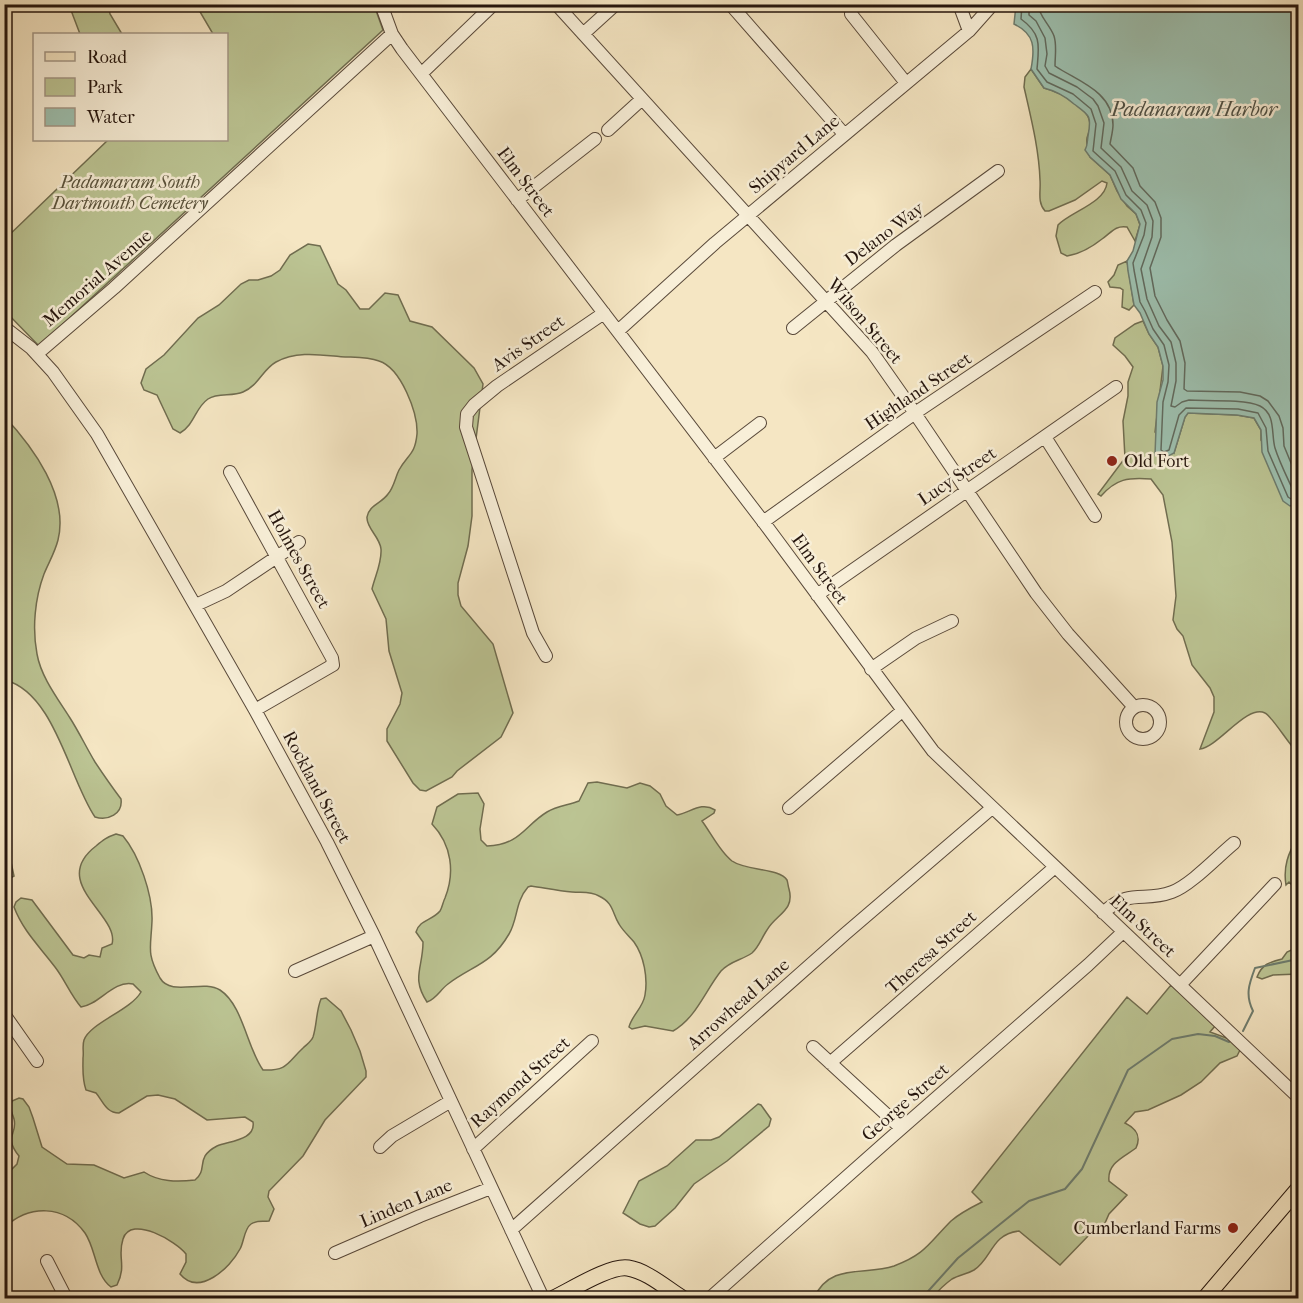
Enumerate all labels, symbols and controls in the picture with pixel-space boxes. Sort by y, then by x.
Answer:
legend [33,33,228,141]
text: Road [87,47,127,68]
text: Park [87,77,124,98]
water label: Padanaram Harbor [1110,98,1279,121]
text: Water [86,107,135,128]
street label: Shipyard Lane [745,110,844,198]
street label: Elm Street [492,143,559,222]
park label: Padamaram South Dartmouth Cemetery [51,172,209,214]
street label: Delano Way [841,197,929,271]
street label: Memorial Avenue [39,225,156,331]
street label: Wilson Street [822,273,907,369]
street label: Avis Street [487,310,569,377]
street label: Highland Street [861,348,976,435]
street label: Lucy Street [914,442,1001,510]
place label: Old Fort [1124,451,1190,472]
marker: Old Fort [1105,454,1119,468]
street label: Holmes Street [263,506,335,613]
street label: Elm Street [787,530,853,609]
street label: Rockland Street [278,728,355,847]
street label: Elm Street [1105,891,1180,962]
street label: Theresa Street [882,906,981,998]
street label: Arrowhead Lane [682,954,794,1055]
street label: Raymond Street [466,1032,575,1132]
street label: George Street [858,1059,953,1146]
street label: Linden Lane [357,1175,455,1232]
place label: Cumberland Farms [1073,1218,1221,1239]
marker: Cumberland Farms [1226,1221,1240,1235]

